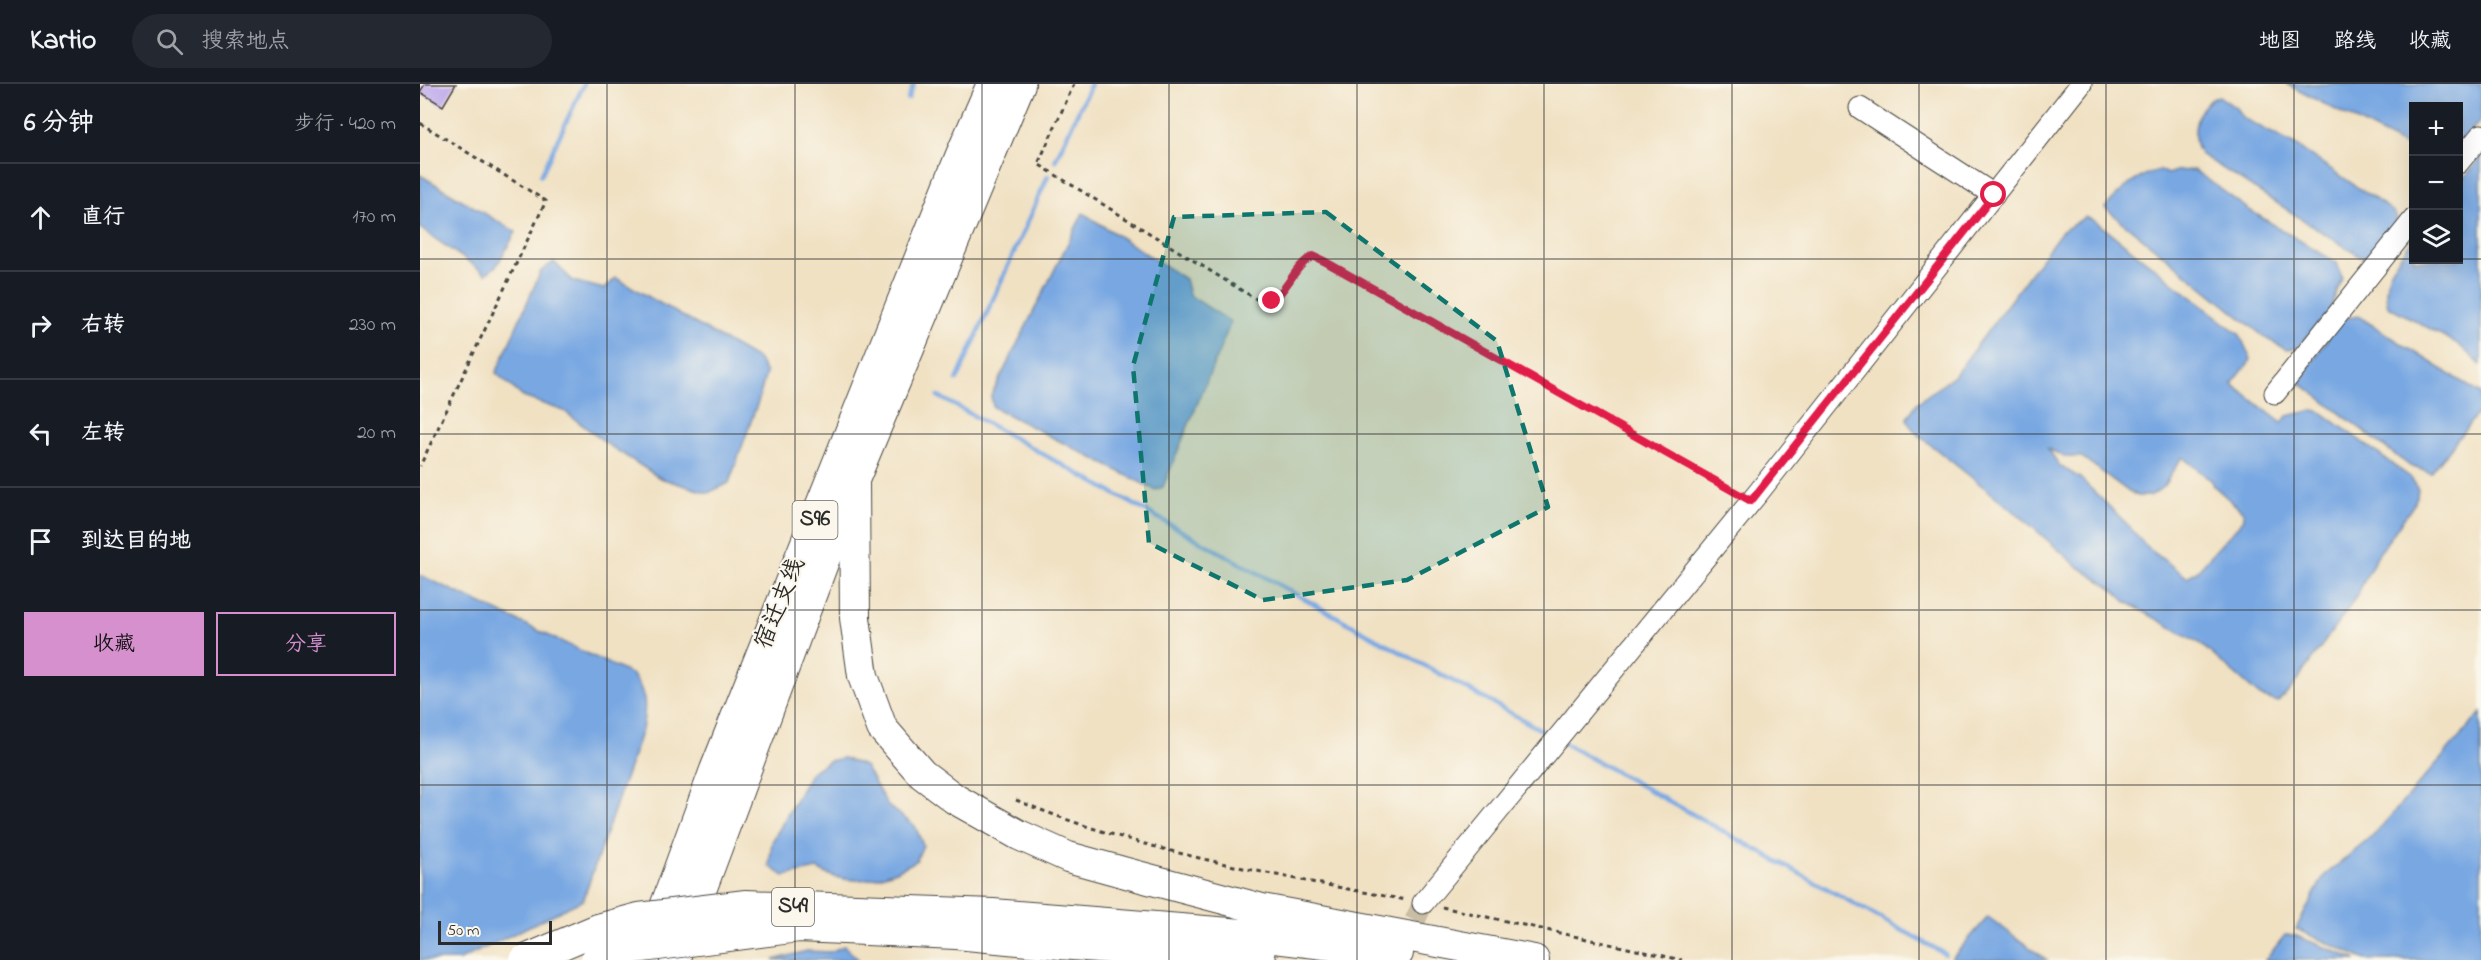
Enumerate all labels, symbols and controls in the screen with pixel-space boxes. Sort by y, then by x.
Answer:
search box [132,14,552,68]
text: Kartio [30,21,96,62]
icon: search [153,25,186,58]
text: 搜索地点 [201,26,289,58]
text: 地图 [2259,27,2301,57]
text: 路线 [2334,27,2376,57]
text: 收藏 [2409,27,2451,57]
map controls [2409,102,2463,264]
button: + [2409,102,2463,156]
text: 6 分钟 [24,105,94,143]
text: 步行 · 420 m [294,110,396,139]
button: − [2409,156,2463,210]
route start [1980,181,2006,207]
icon: ahead [24,201,57,234]
text: 直行 [81,202,125,234]
text: 170 m [352,203,396,232]
button: layers [2409,210,2463,264]
route end [1258,287,1284,313]
icon: right [24,309,57,342]
text: 右转 [81,310,125,342]
text: 230 m [349,311,396,340]
icon: left [24,417,57,450]
text: 左转 [81,418,125,450]
text: 20 m [357,419,396,448]
road number: S96 [792,501,838,539]
icon: arrive [24,525,57,558]
text: 到达目的地 [81,526,191,558]
street label: 宿迁支线 [747,553,815,655]
button: 收藏 [24,612,204,676]
button: 分享 [216,612,396,676]
road number: S49 [772,888,814,926]
scale bar [438,918,552,946]
text: 50 m [447,919,479,943]

